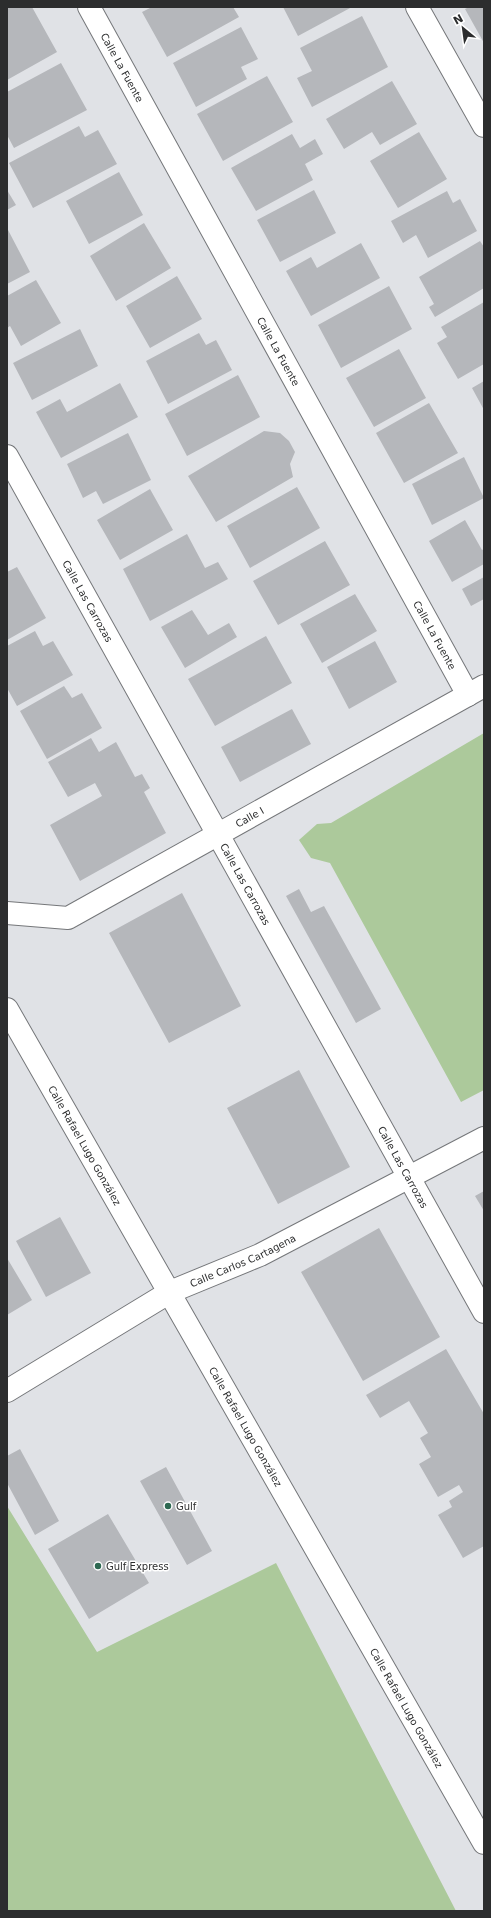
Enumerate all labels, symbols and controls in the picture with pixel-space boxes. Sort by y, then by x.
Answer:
north arrow [443,8,483,48]
text: N [451,12,466,28]
street label: Calle La Fuente [98,31,145,104]
street label: Calle La Fuente [255,315,302,388]
street label: Calle Las Carrozas [60,558,115,644]
street label: Calle La Fuente [411,599,458,672]
street label: Calle I [234,805,266,830]
street label: Calle Las Carrozas [218,841,272,927]
street label: Calle Rafael Lugo González [46,1084,123,1207]
street label: Calle Las Carrozas [376,1124,430,1210]
street label: Calle Carlos Cartagena [188,1232,298,1289]
street label: Calle Rafael Lugo González [207,1365,284,1489]
marker: Gulf [163,1501,173,1511]
place label: Gulf [176,1501,197,1512]
marker: Gulf Express [93,1561,103,1571]
place label: Gulf Express [106,1561,169,1572]
street label: Calle Rafael Lugo González [368,1646,445,1770]

